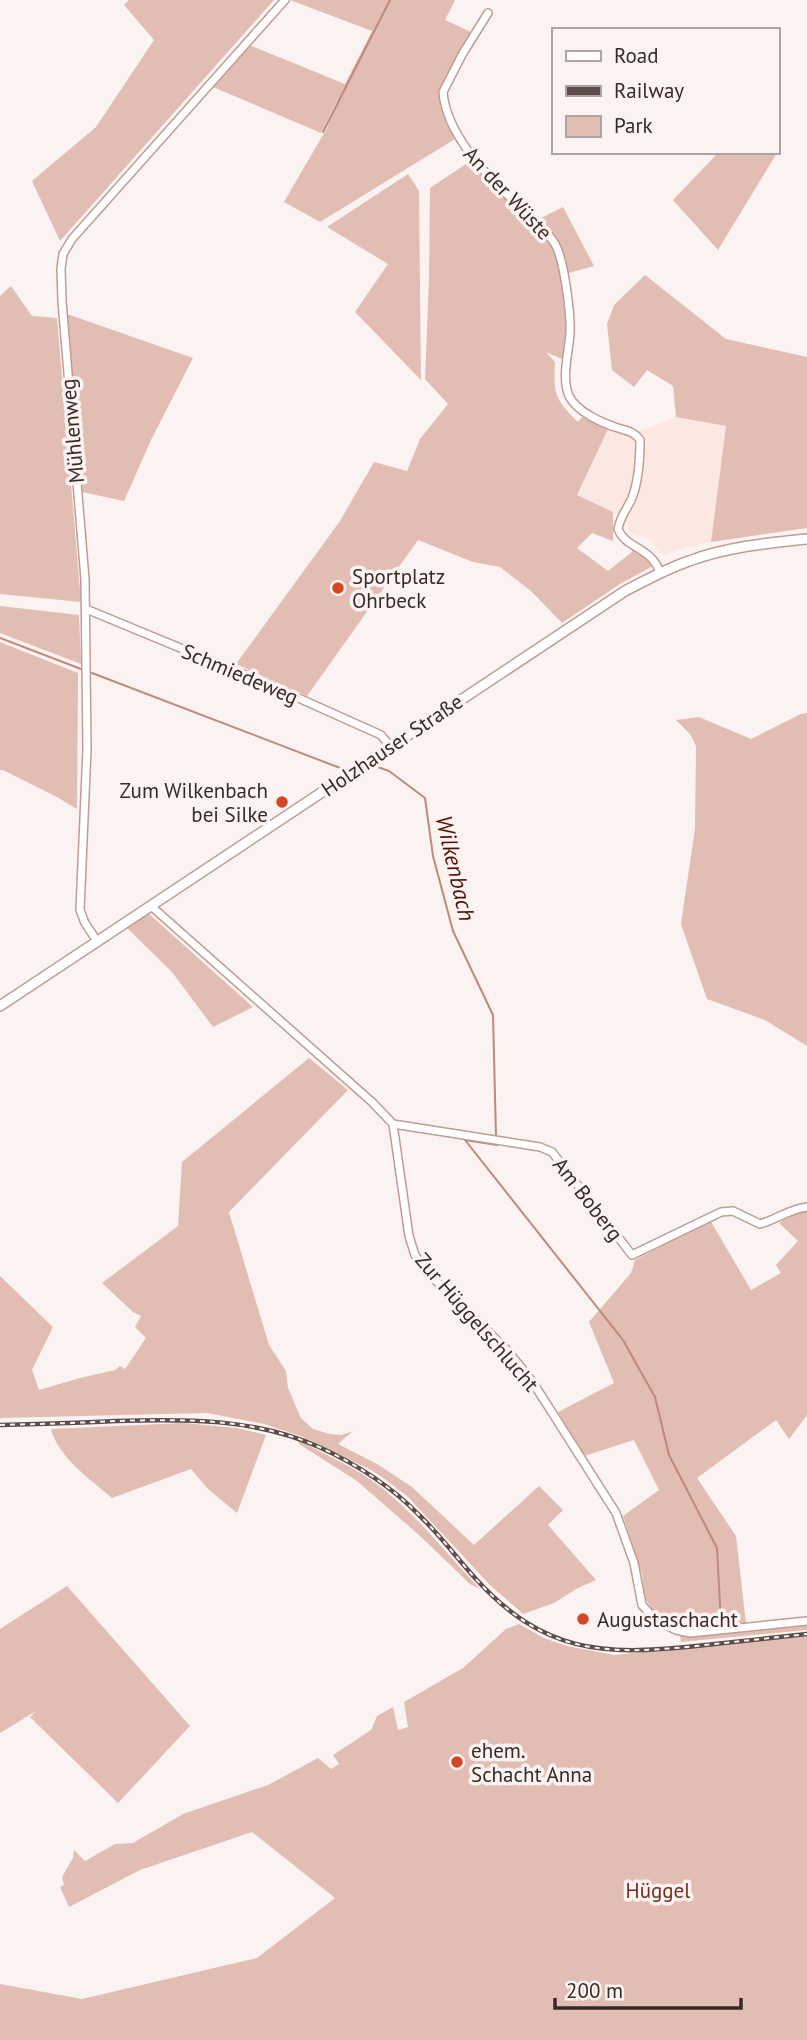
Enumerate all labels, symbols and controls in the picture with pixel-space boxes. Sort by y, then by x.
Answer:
legend [552,28,779,154]
text: Road [614,42,658,69]
text: Railway [614,77,684,104]
text: Park [614,112,653,139]
street label: An der Wüste [458,141,558,245]
street label: Mühlenweg [54,378,90,484]
place label: Sportplatz Ohrbeck [352,563,445,614]
marker: Sportplatz Ohrbeck [330,580,346,596]
street label: Schmiedeweg [178,637,302,711]
street label: Holzhauser Straße [316,688,468,802]
place label: Zum Wilkenbach bei Silke [120,777,268,828]
marker: Zum Wilkenbach bei Silke [274,794,290,810]
water label: Wilkenbach [430,812,482,924]
street label: Am Boberg [547,1152,629,1246]
street label: Zur Hüggelschlucht [409,1247,545,1397]
place label: Augustaschacht [597,1606,738,1633]
marker: Augustaschacht [575,1611,591,1627]
place label: ehem. Schacht Anna [471,1737,592,1788]
marker: ehem. Schacht Anna [449,1754,465,1770]
park label: Hüggel [626,1877,690,1904]
scale bar [555,1966,740,2010]
text: 200 m [566,1977,623,2004]

